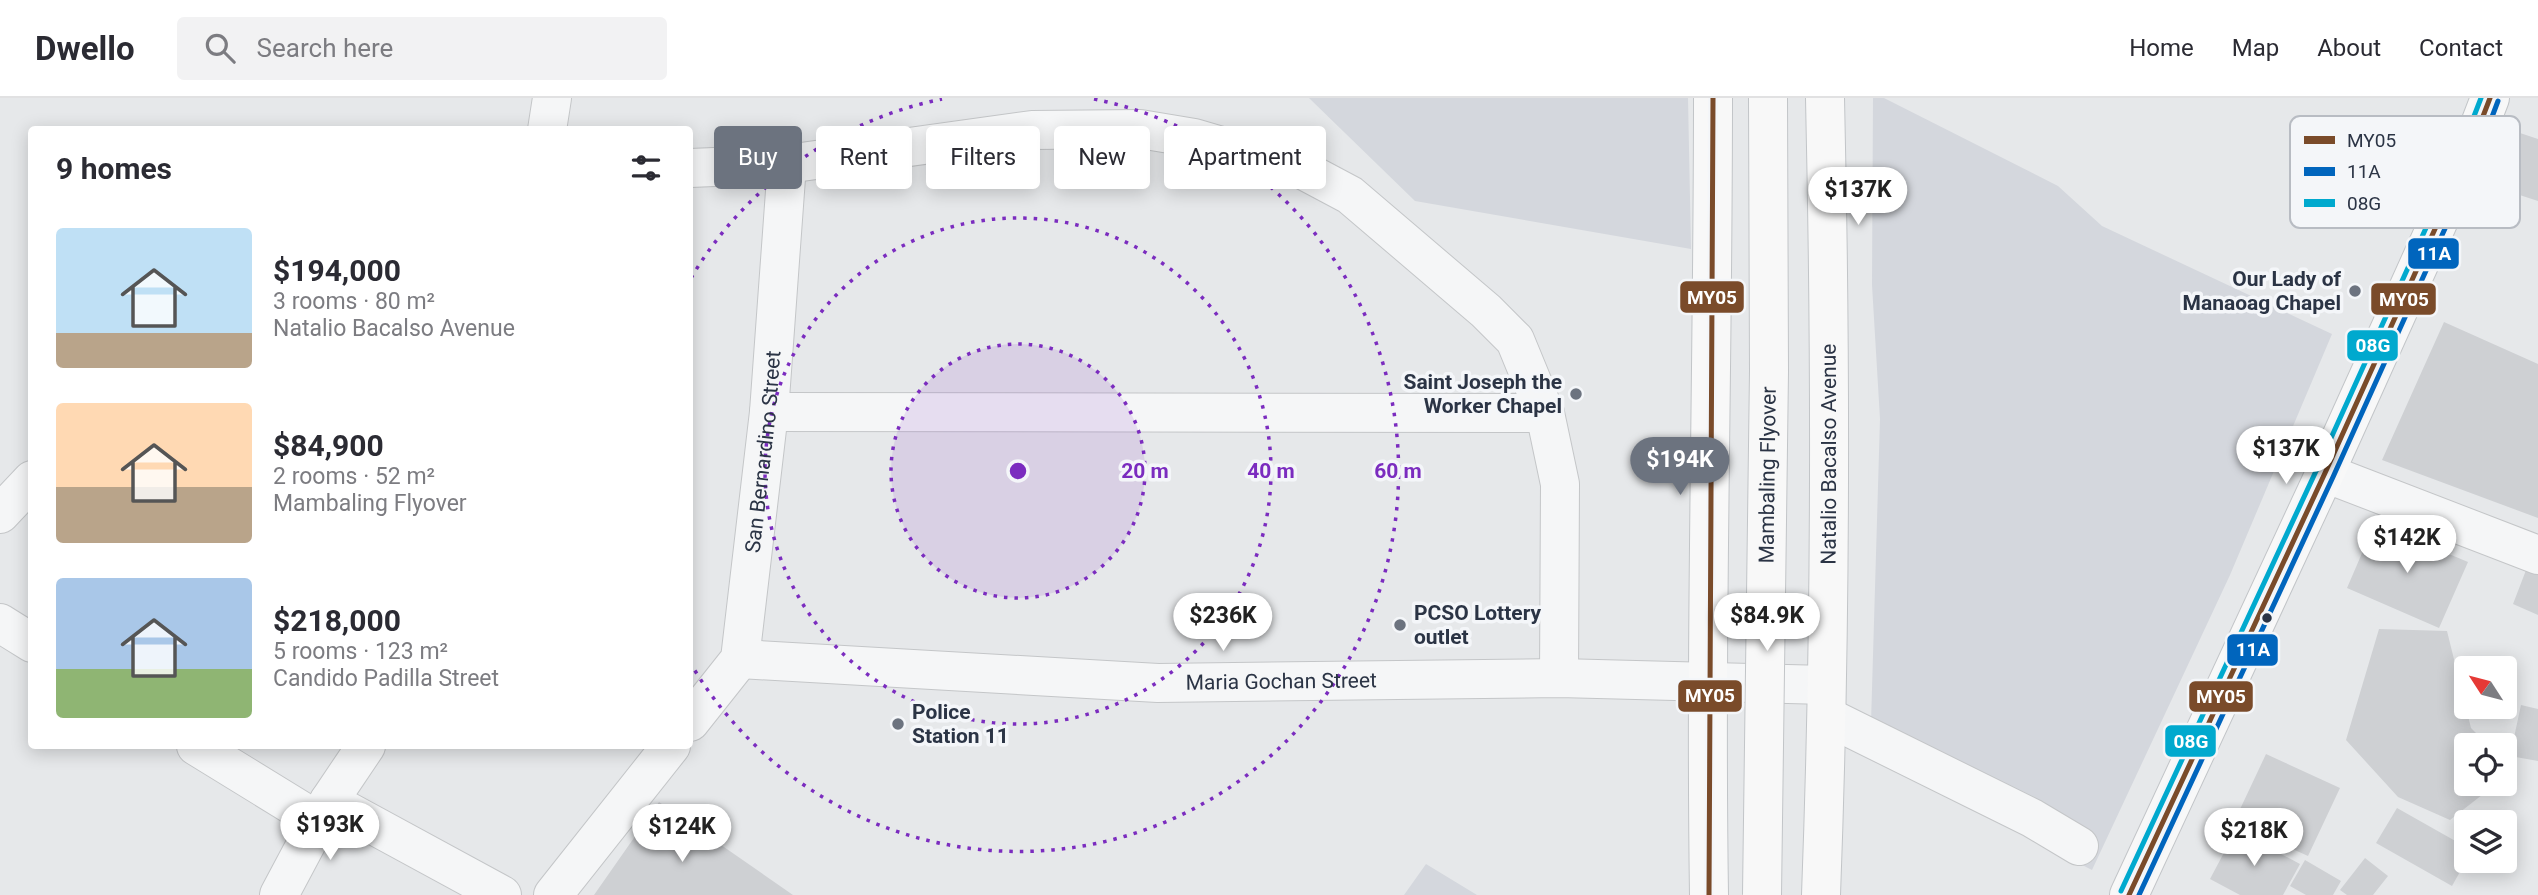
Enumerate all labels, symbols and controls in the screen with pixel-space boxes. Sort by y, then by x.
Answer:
search box [177,17,667,80]
text: Dwello [35,29,135,68]
icon: search [201,29,239,67]
text: Search here [257,33,393,63]
text: Home [2129,34,2194,62]
text: Map [2232,34,2279,62]
text: About [2317,34,2381,62]
text: Contact [2419,34,2503,62]
legend [2290,116,2520,228]
chip: Buy [714,126,802,189]
chip: Rent [816,126,912,189]
chip: Filters [926,126,1040,189]
chip: New [1054,126,1150,189]
chip: Apartment [1164,126,1326,189]
text: MY05 [2347,129,2396,152]
icon: filters [627,149,665,187]
text: 9 homes [56,151,172,186]
text: 11A [2347,160,2381,183]
pin: $137K [1809,167,1907,227]
text: $137K [1824,176,1892,203]
text: 08G [2347,192,2381,215]
line badge: 11A [2407,237,2460,270]
text: 11A [2417,242,2452,265]
text: $194,000 [273,253,401,288]
icon: home [112,256,196,340]
place label: Our Lady of Manaoag Chapel [2183,267,2341,315]
line badge: MY05 [1679,280,1745,314]
line badge: MY05 [2370,282,2437,316]
marker: Our Lady of Manaoag Chapel [2347,283,2363,299]
text: MY05 [1687,286,1737,309]
text: 3 rooms · 80 m² [273,288,435,315]
text: MY05 [2379,288,2429,311]
text: Natalio Bacalso Avenue [273,315,515,342]
line badge: 08G [2346,329,2399,362]
text: 08G [2356,334,2390,357]
street label: Natalio Bacalso Avenue [1817,344,1841,565]
street label: San Bernardino Street [741,350,785,554]
place label: Saint Joseph the Worker Chapel [1403,370,1562,418]
marker: Saint Joseph the Worker Chapel [1568,386,1584,402]
street label: Mambaling Flyover [1754,386,1781,564]
pin: $137K [2237,426,2335,486]
text: $84,900 [273,428,384,463]
icon: home [112,431,196,515]
text: $137K [2252,435,2320,462]
pin: $194K [1631,438,1729,497]
text: $194K [1646,446,1714,473]
centre of rings [1006,459,1030,483]
text: 20 m [1121,459,1169,483]
text: 40 m [1247,459,1295,483]
text: 60 m [1374,459,1422,483]
text: 2 rooms · 52 m² [273,463,435,490]
text: Mambaling Flyover [273,490,467,517]
pin: $142K [2358,516,2456,575]
text: $142K [2373,524,2441,551]
pin: $236K [1174,594,1272,653]
pin: $84.9K [1710,594,1824,653]
place label: PCSO Lottery outlet [1414,601,1542,649]
text: $236K [1189,602,1257,629]
text: $84.9K [1730,602,1804,629]
text: $218,000 [273,603,401,638]
icon: home [112,606,196,690]
unlabelled marker [2260,611,2274,625]
marker: PCSO Lottery outlet [1392,617,1408,633]
line badge: 11A [2226,633,2279,667]
text: 5 rooms · 123 m² [273,638,448,665]
text: 11A [2236,638,2271,661]
north arrow [2454,656,2516,719]
map controls [2454,656,2517,873]
text: Candido Padilla Street [273,665,499,692]
street label: Maria Gochan Street [1186,668,1377,695]
line badge: MY05 [1677,679,1743,713]
line badge: MY05 [2188,680,2254,713]
text: MY05 [1685,684,1735,707]
text: MY05 [2196,685,2246,708]
place label: Police Station 11 [912,700,1009,748]
marker: Police Station 11 [890,716,906,732]
line badge: 08G [2164,724,2217,758]
text: 08G [2174,730,2208,753]
button: locate [2454,733,2517,796]
pin: $193K [281,802,379,862]
pin: $124K [633,804,731,864]
pin: $218K [2205,808,2303,868]
button: layers [2454,810,2517,873]
text: $193K [296,811,364,838]
text: $124K [648,813,716,840]
text: $218K [2220,817,2288,844]

